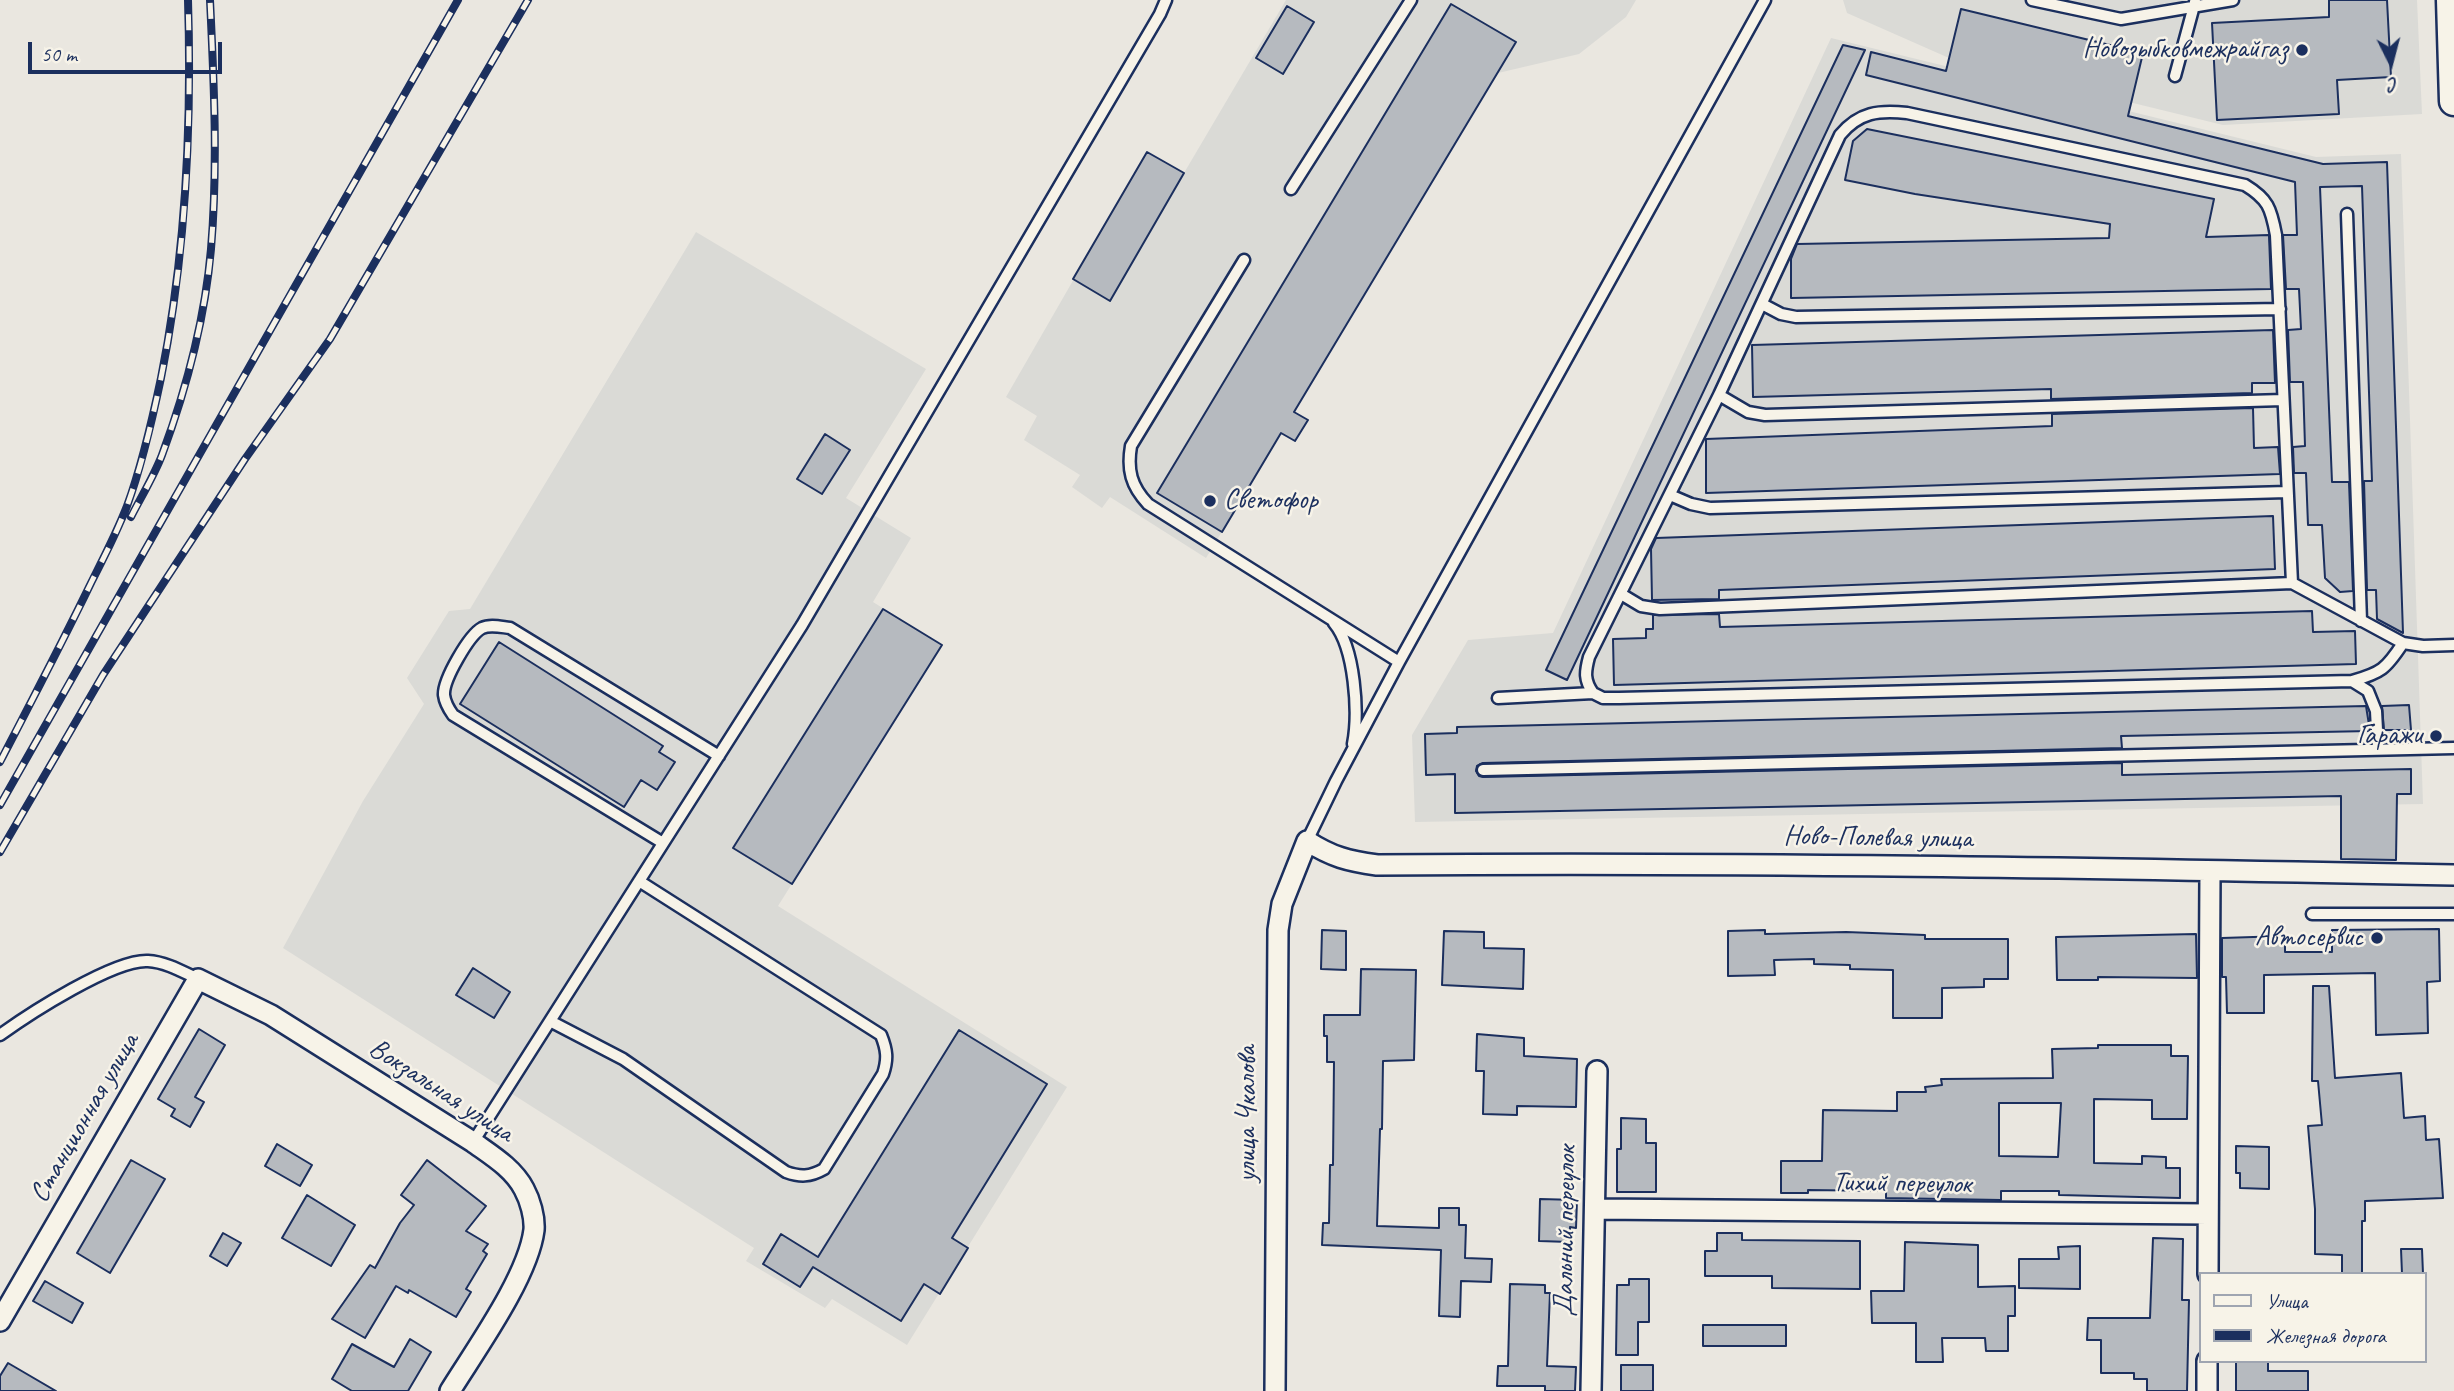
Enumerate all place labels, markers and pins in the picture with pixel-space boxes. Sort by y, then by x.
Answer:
place label: Новозыбковмежрайгаз [2083,33,2288,67]
marker: Новозыбковмежрайгаз [2294,42,2310,58]
place label: Светофор [1224,484,1318,518]
marker: Светофор [1202,493,1218,509]
place label: Гаражи [2357,719,2422,753]
marker: Гаражи [2428,728,2444,744]
place label: Автосервис [2255,921,2363,955]
marker: Автосервис [2369,930,2385,946]

